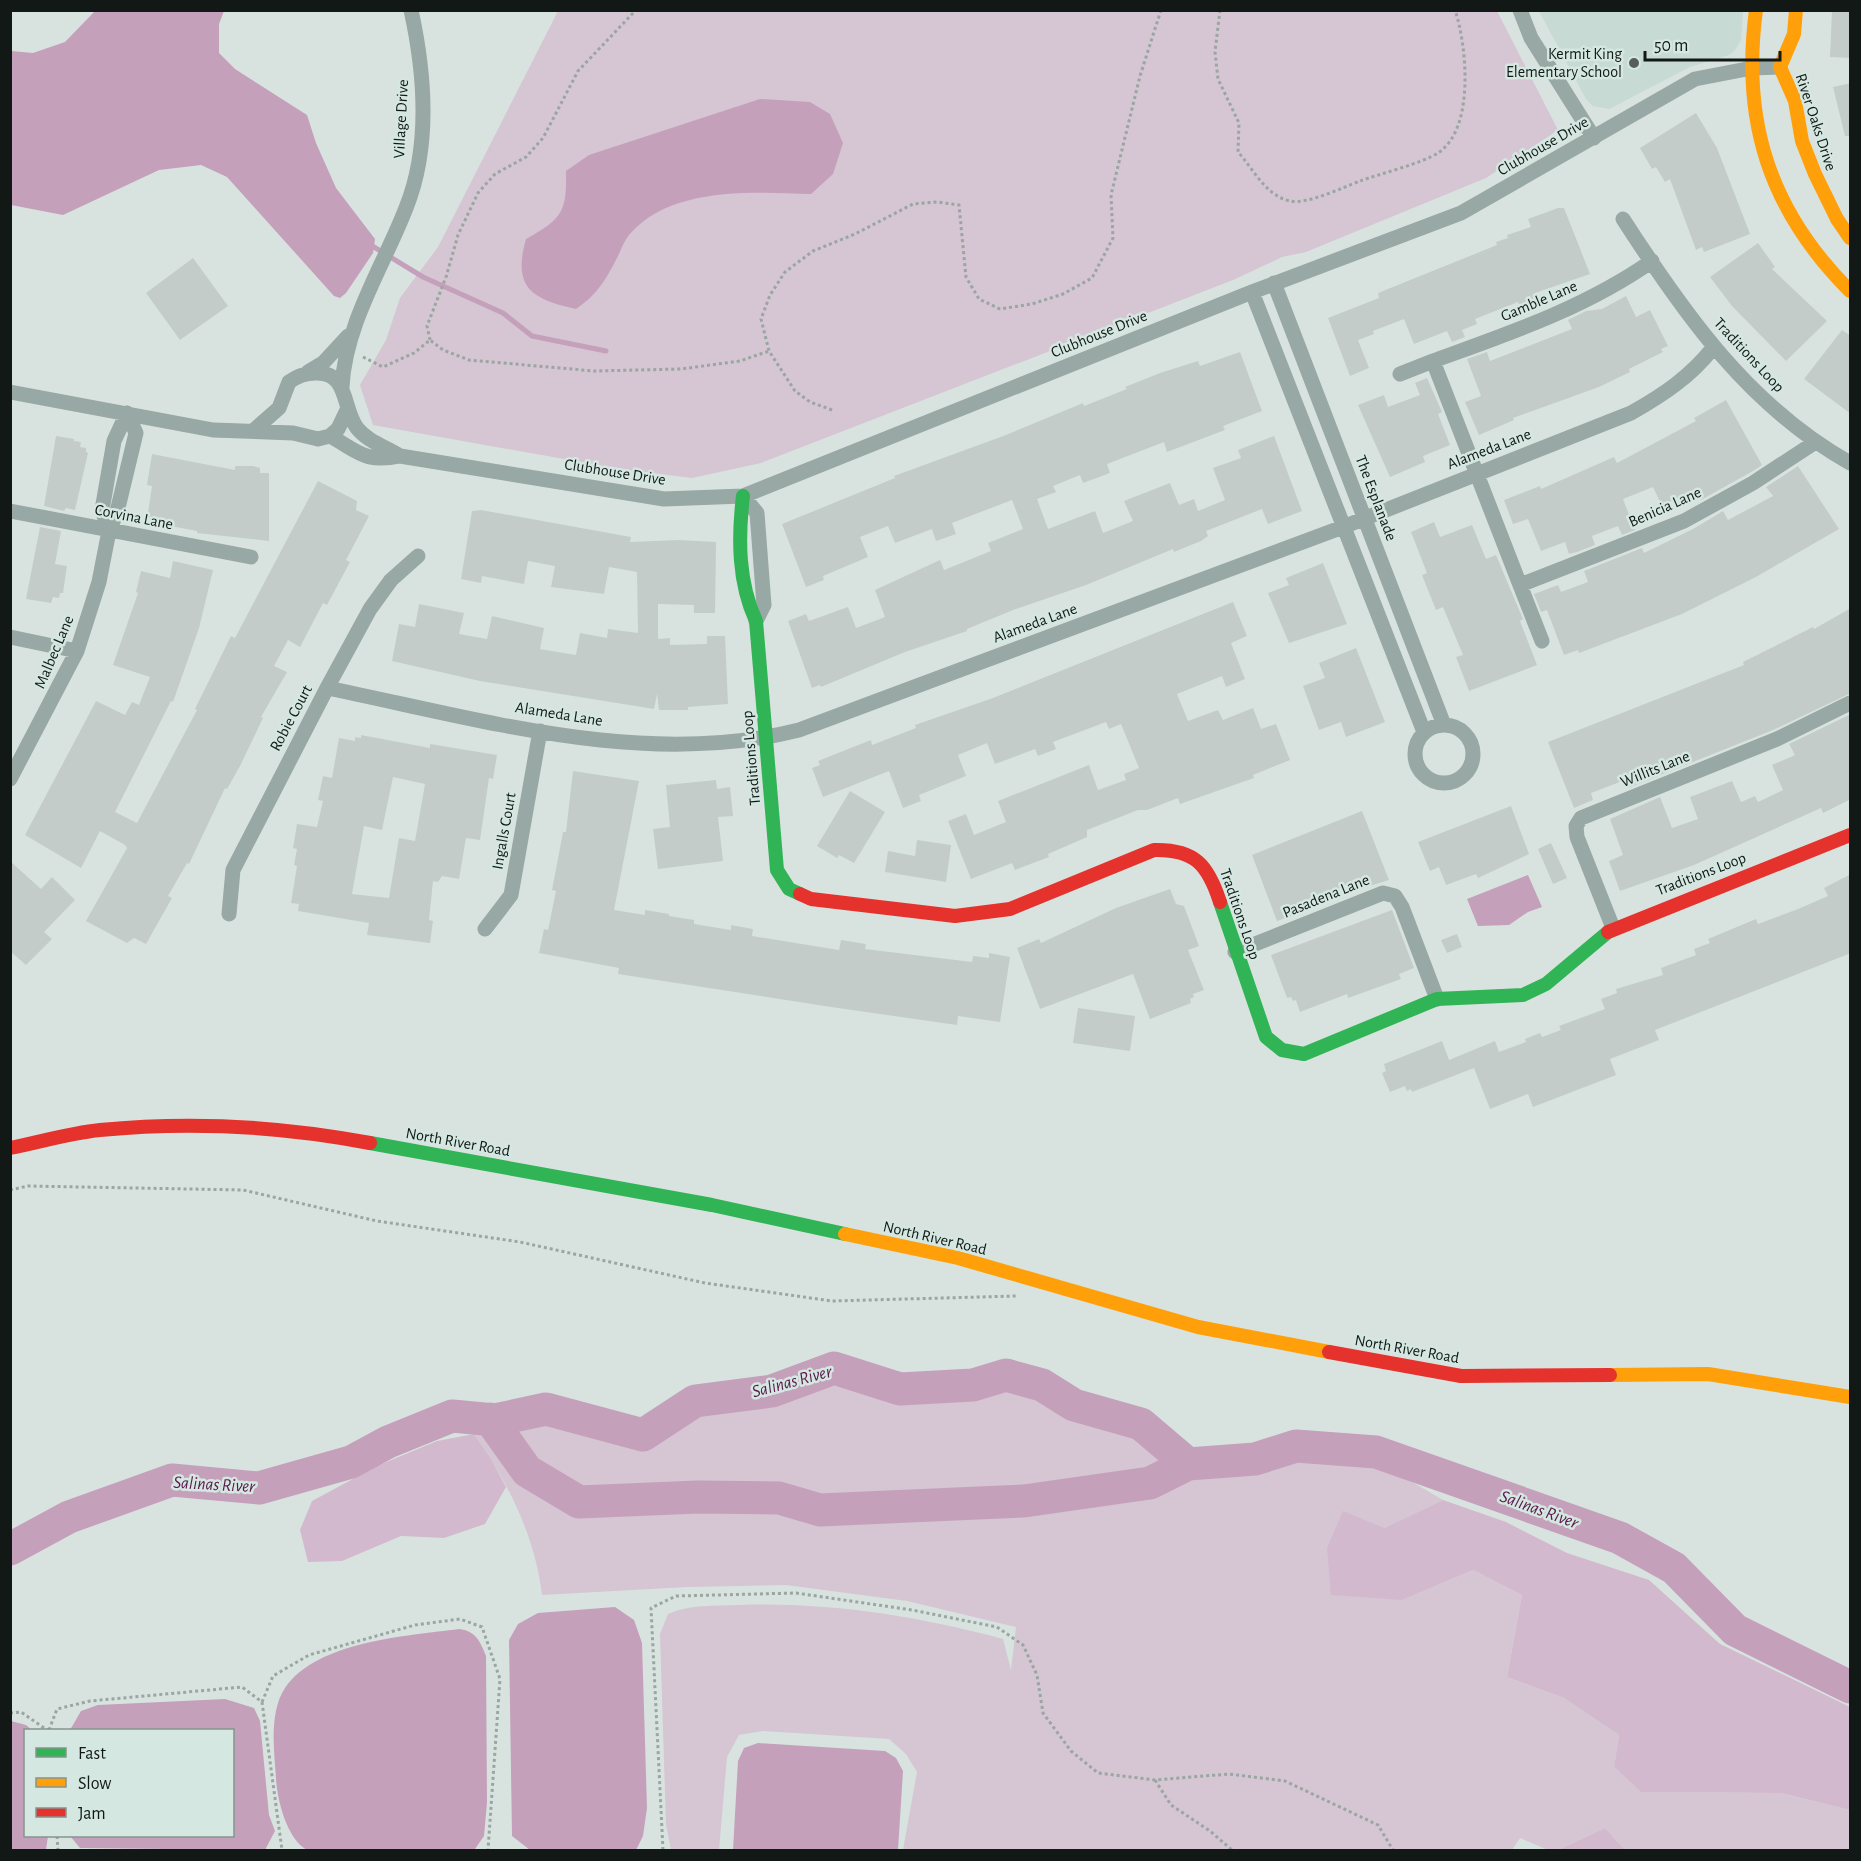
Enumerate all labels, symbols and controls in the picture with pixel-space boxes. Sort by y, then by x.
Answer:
scale bar [1645,24,1780,62]
text: 50 m [1654,37,1688,55]
place label: Kermit King Elementary School [1506,46,1622,81]
marker: Kermit King Elementary School [1627,56,1641,70]
street label: River Oaks Drive [1793,71,1839,173]
street label: Village Drive [391,79,411,159]
street label: Clubhouse Drive [1495,114,1591,178]
street label: Gamble Lane [1499,278,1579,324]
street label: Clubhouse Drive [1049,307,1149,361]
street label: Traditions Loop [1711,315,1787,395]
street label: Alameda Lane [1445,426,1533,472]
street label: The Esplanade [1352,453,1400,543]
street label: Clubhouse Drive [563,456,667,488]
street label: Benicia Lane [1626,484,1704,530]
street label: Corvina Lane [93,502,175,532]
street label: Alameda Lane [991,600,1079,646]
street label: Malbec Lane [31,613,77,691]
street label: Robie Court [267,682,315,754]
street label: Alameda Lane [514,699,604,729]
street label: Traditions Loop [739,710,763,806]
street label: Willits Lane [1618,748,1692,790]
street label: Ingalls Court [489,791,519,871]
street label: Traditions Loop [1654,849,1748,899]
street label: Traditions Loop [1217,866,1263,962]
street label: Pasadena Lane [1280,871,1372,921]
street label: North River Road [405,1125,511,1159]
street label: North River Road [882,1218,988,1258]
street label: North River Road [1354,1332,1460,1366]
water label: Salinas River [750,1362,835,1401]
water label: Salinas River [173,1474,256,1496]
water label: Salinas River [1497,1488,1582,1533]
legend [24,1729,234,1837]
text: Fast [78,1745,106,1763]
text: Slow [78,1775,111,1793]
text: Jam [78,1805,106,1823]

